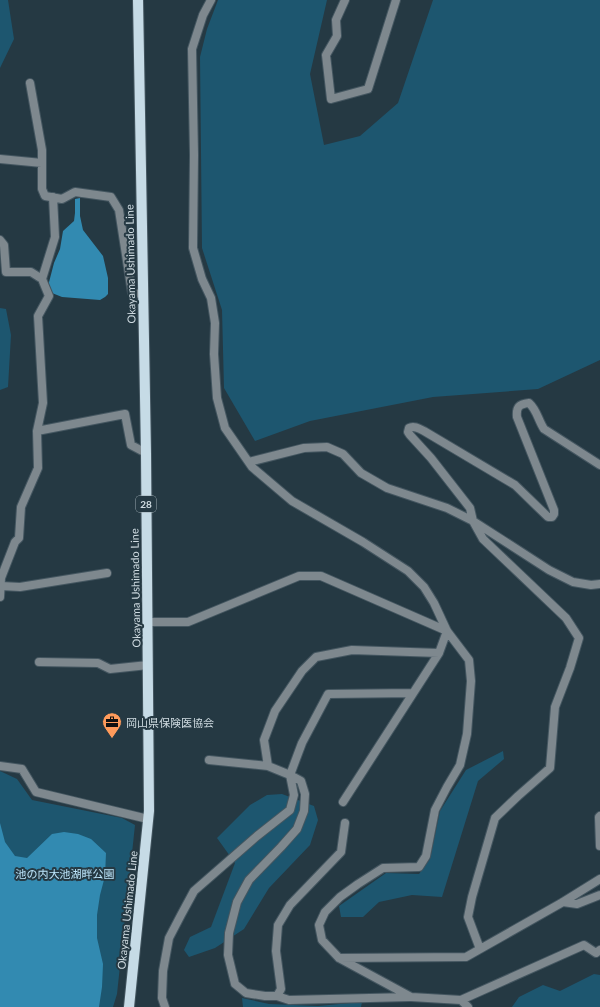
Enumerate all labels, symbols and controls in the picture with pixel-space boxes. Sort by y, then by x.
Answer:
street label: Okayama Ushimado Line [122,204,138,324]
road number: 28 [136,496,156,512]
street label: Okayama Ushimado Line [127,528,143,648]
office icon: 岡山県保険医協会 [101,711,123,739]
place label: 岡山県保険医協会 [126,716,214,729]
street label: Okayama Ushimado Line [114,850,140,970]
park label: 池の内大池湖畔公園 [16,867,115,880]

